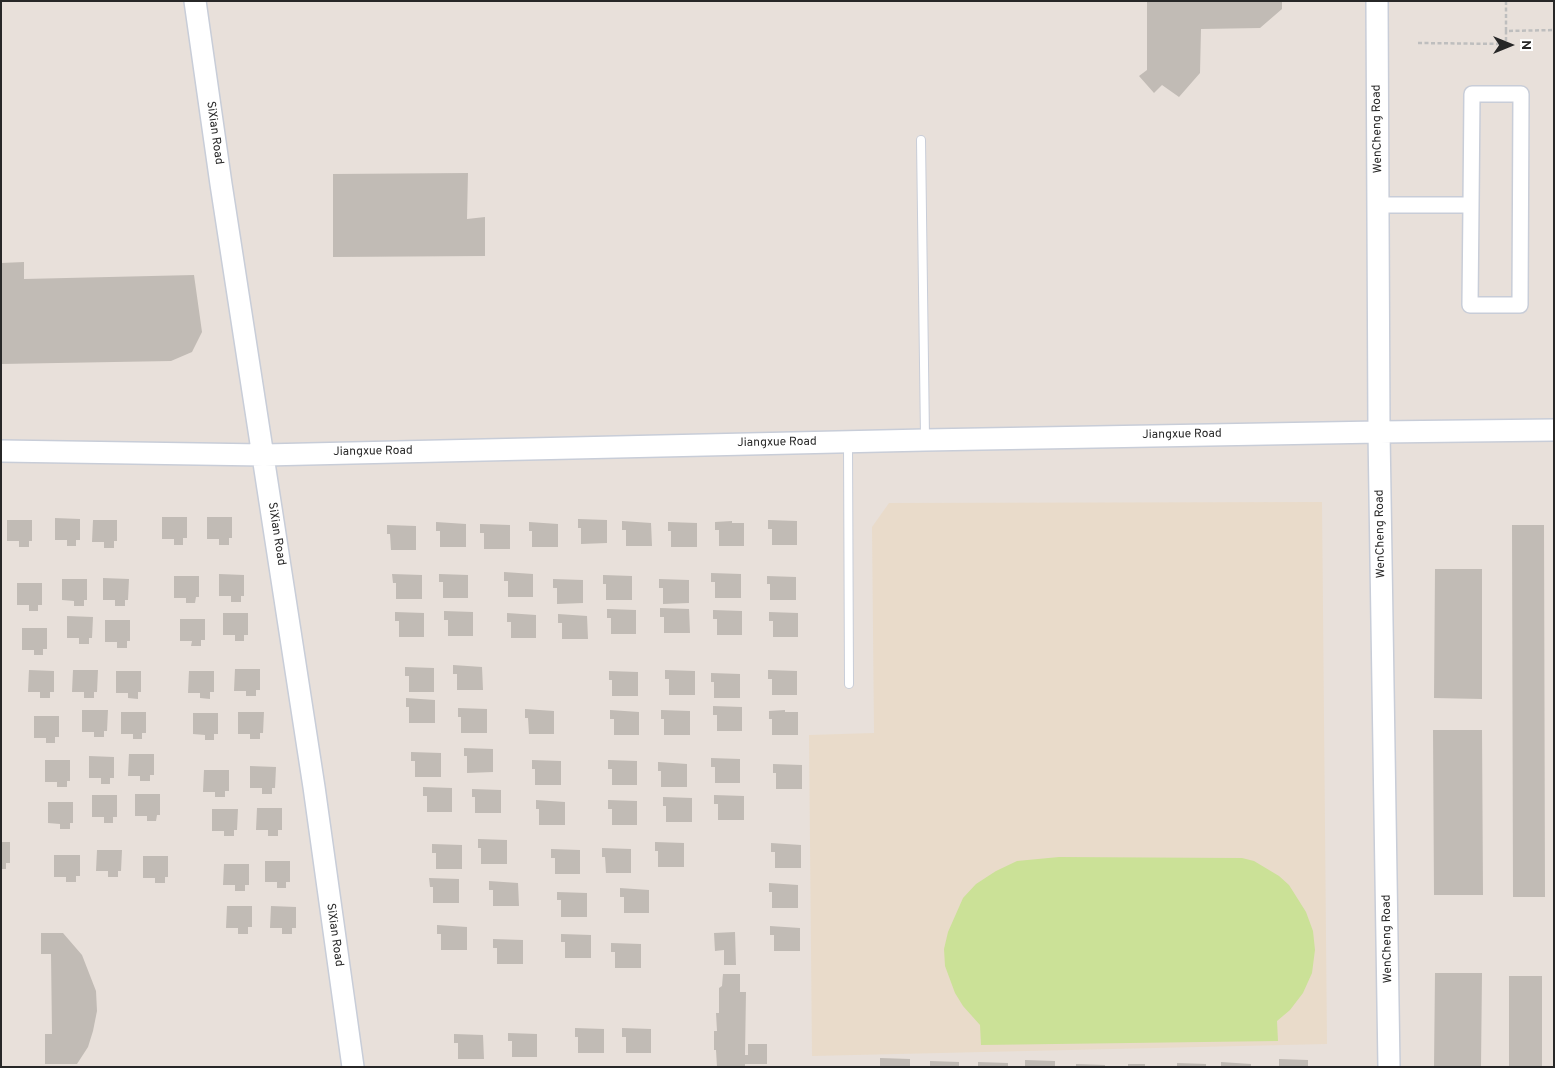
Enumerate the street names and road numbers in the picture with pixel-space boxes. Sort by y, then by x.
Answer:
street label: WenCheng Road [1370,85,1386,173]
street label: SiXian Road [202,100,226,166]
street label: Jiangxue Road [1142,427,1222,443]
street label: Jiangxue Road [737,435,817,451]
street label: Jiangxue Road [333,444,413,460]
street label: WenCheng Road [1373,490,1389,578]
street label: SiXian Road [264,501,288,567]
street label: WenCheng Road [1380,895,1396,983]
street label: SiXian Road [322,902,346,968]

